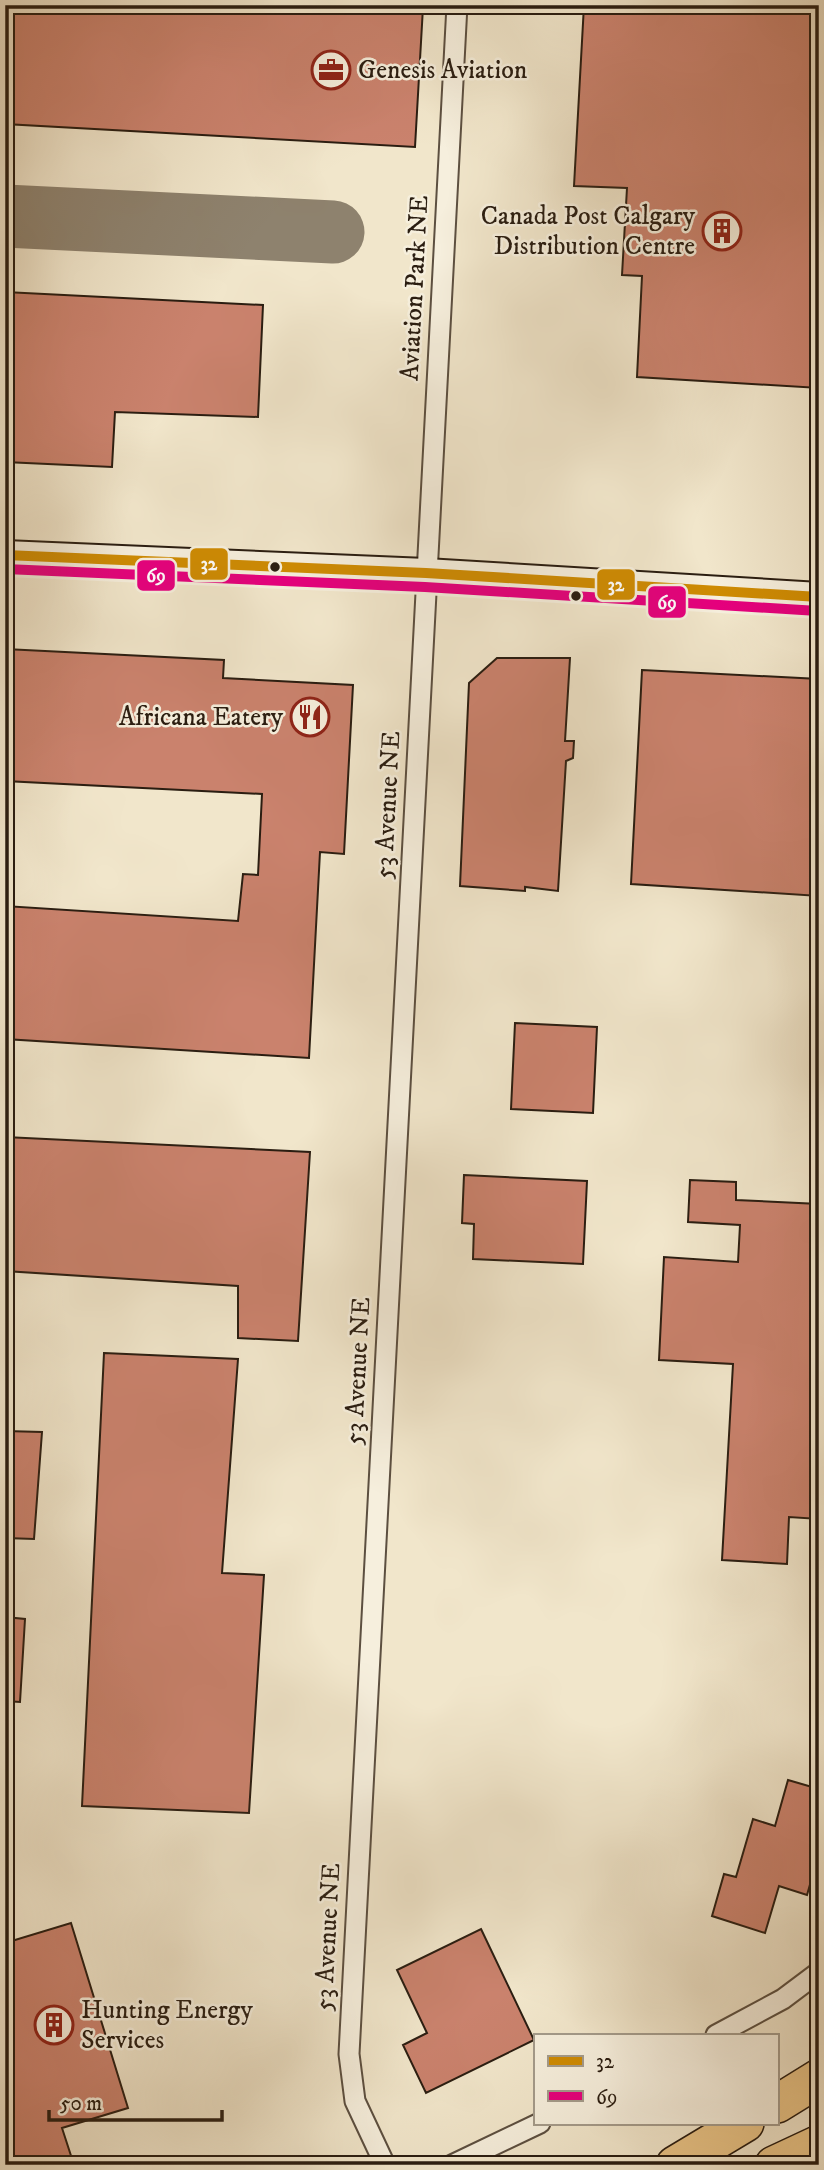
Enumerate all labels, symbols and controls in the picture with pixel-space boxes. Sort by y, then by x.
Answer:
office icon: Genesis Aviation [310,49,352,91]
place label: Genesis Aviation [358,54,528,87]
street label: Aviation Park NE [394,194,436,382]
place label: Canada Post Calgary Distribution Centre [481,200,696,263]
building icon: Canada Post Calgary Distribution Centre [701,210,743,252]
line badge: 32 [189,547,229,581]
text: 32 [201,553,218,576]
line badge: 69 [136,559,176,592]
unlabelled marker [268,560,282,574]
text: 69 [146,565,166,588]
line badge: 32 [596,568,636,601]
text: 32 [608,574,625,597]
line badge: 69 [647,585,687,619]
unlabelled marker [569,589,583,603]
text: 69 [657,592,677,615]
restaurant icon: Africana Eatery [289,696,331,738]
place label: Africana Eatery [119,701,284,734]
street label: 53 Avenue NE [368,730,408,880]
street label: 53 Avenue NE [338,1296,378,1446]
street label: 53 Avenue NE [308,1862,348,2012]
place label: Hunting Energy Services [81,1994,254,2057]
building icon: Hunting Energy Services [33,2004,75,2046]
legend [534,2034,778,2124]
text: 32 [596,2049,615,2075]
scale bar [49,2079,222,2123]
text: 69 [596,2085,617,2111]
text: 50 m [60,2091,102,2117]

